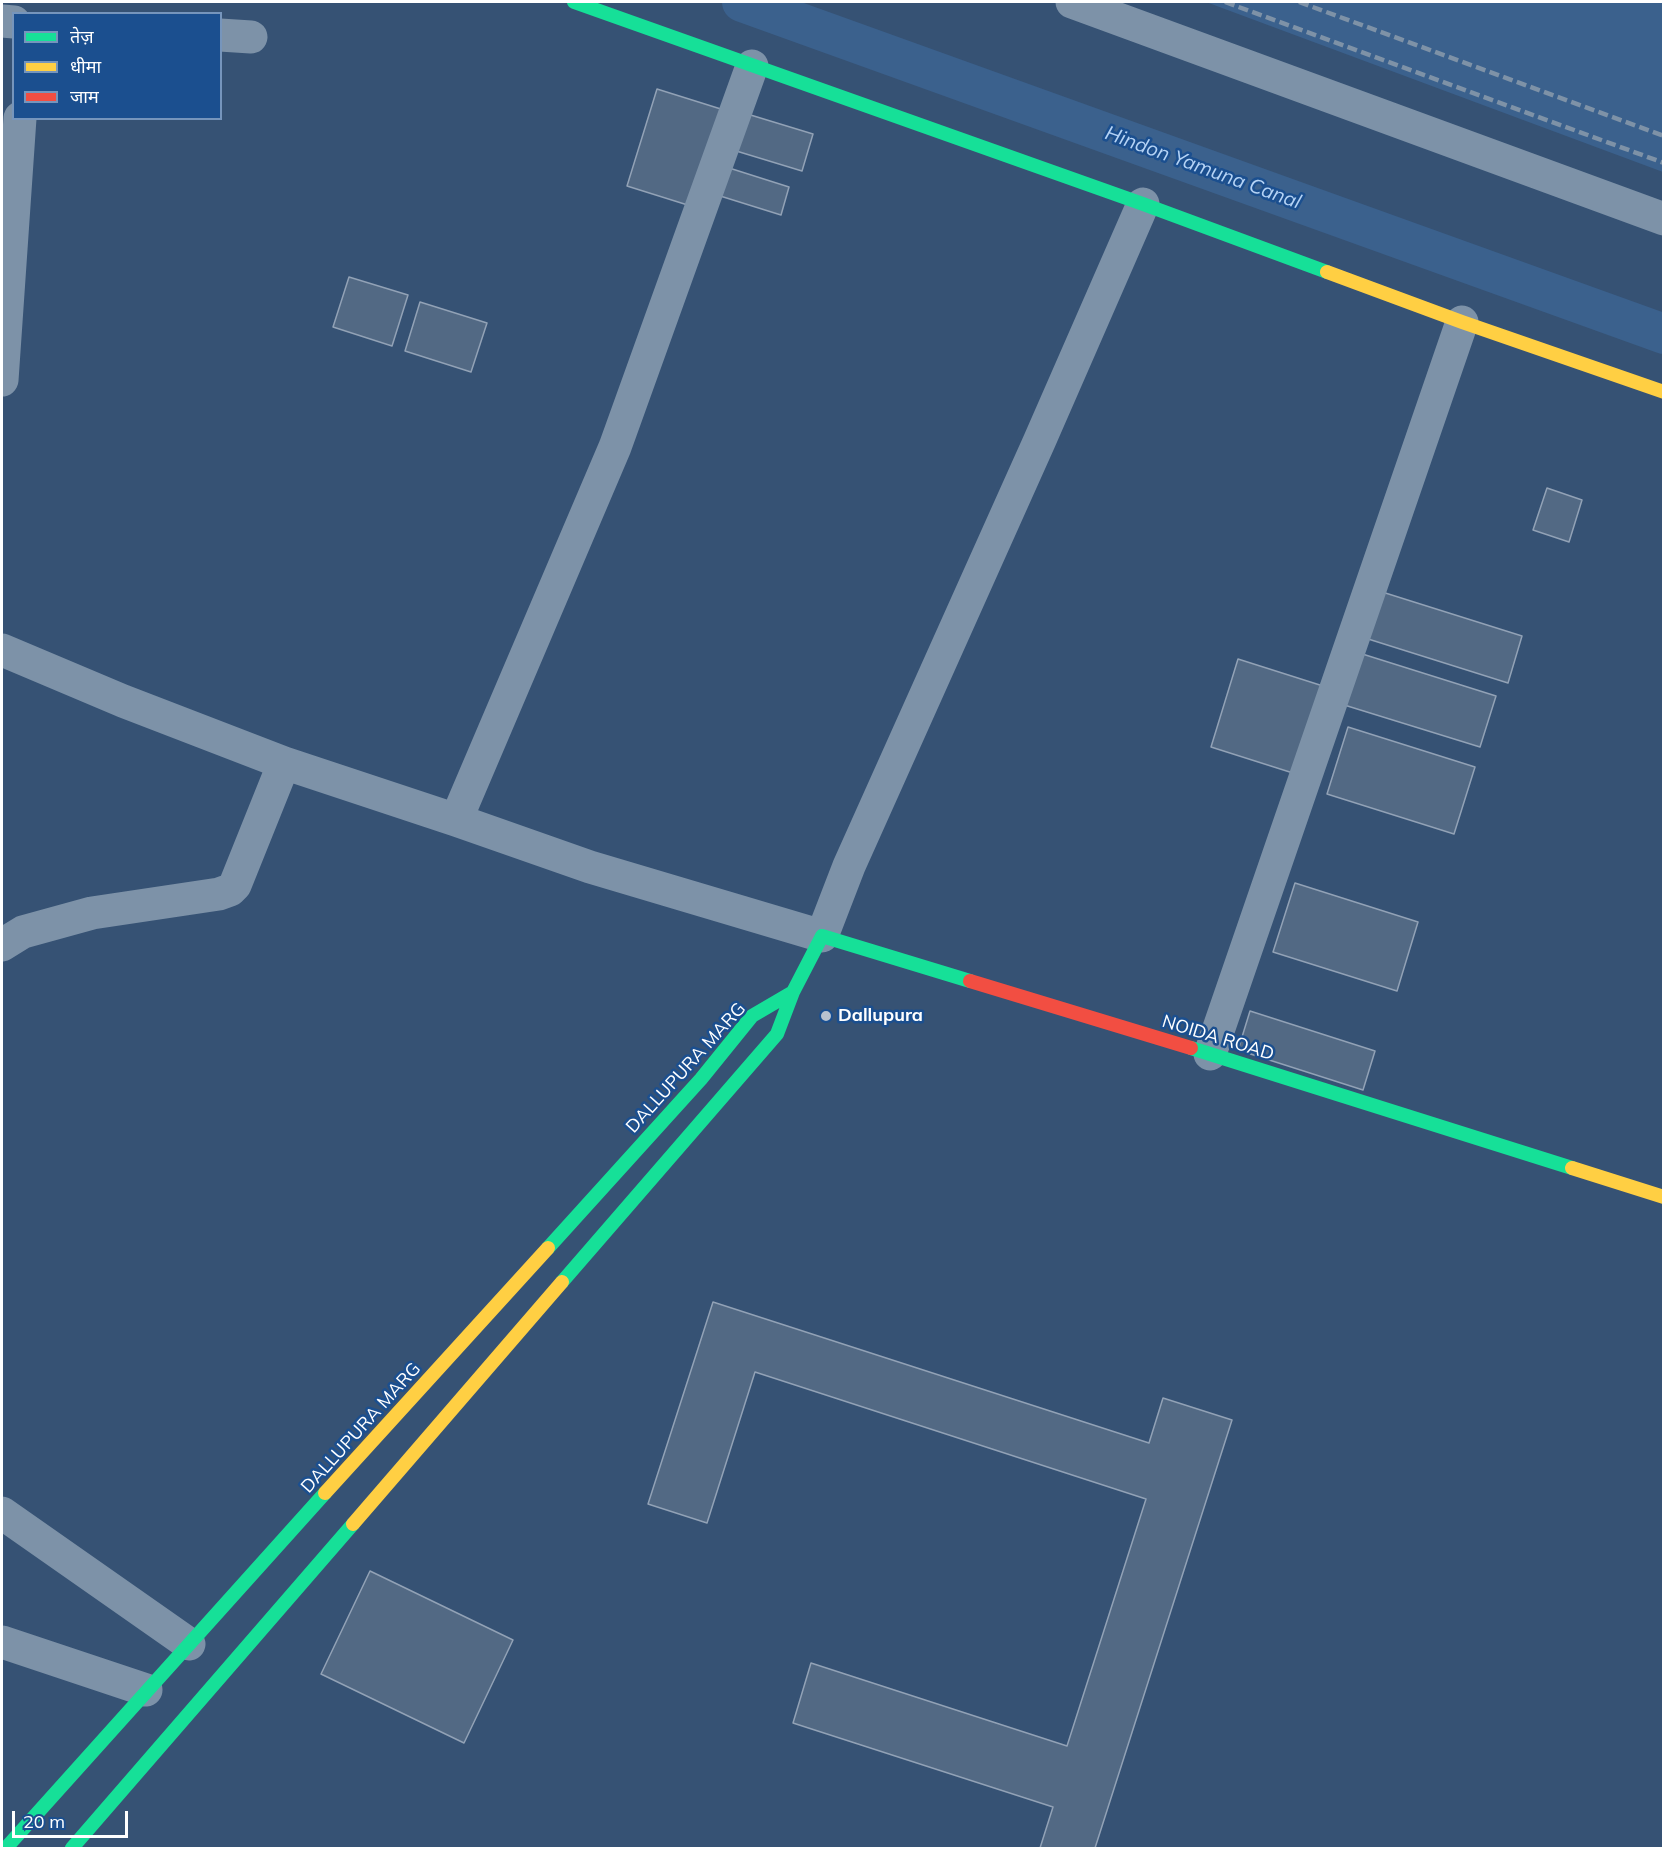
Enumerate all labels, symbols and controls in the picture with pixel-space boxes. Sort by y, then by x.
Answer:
legend [12,12,222,120]
text: तेज़ [70,25,94,48]
text: धीमा [70,55,101,78]
text: जाम [70,85,99,108]
water label: Hindon Yamuna Canal [1102,121,1304,215]
street label: DALLUPURA MARG [622,998,750,1138]
place label: Dallupura [838,1005,923,1027]
marker: Dallupura [819,1009,833,1023]
street label: NOIDA ROAD [1159,1011,1277,1065]
street label: DALLUPURA MARG [297,1358,425,1498]
scale bar [15,1799,130,1837]
text: 20 m [23,1810,65,1833]

